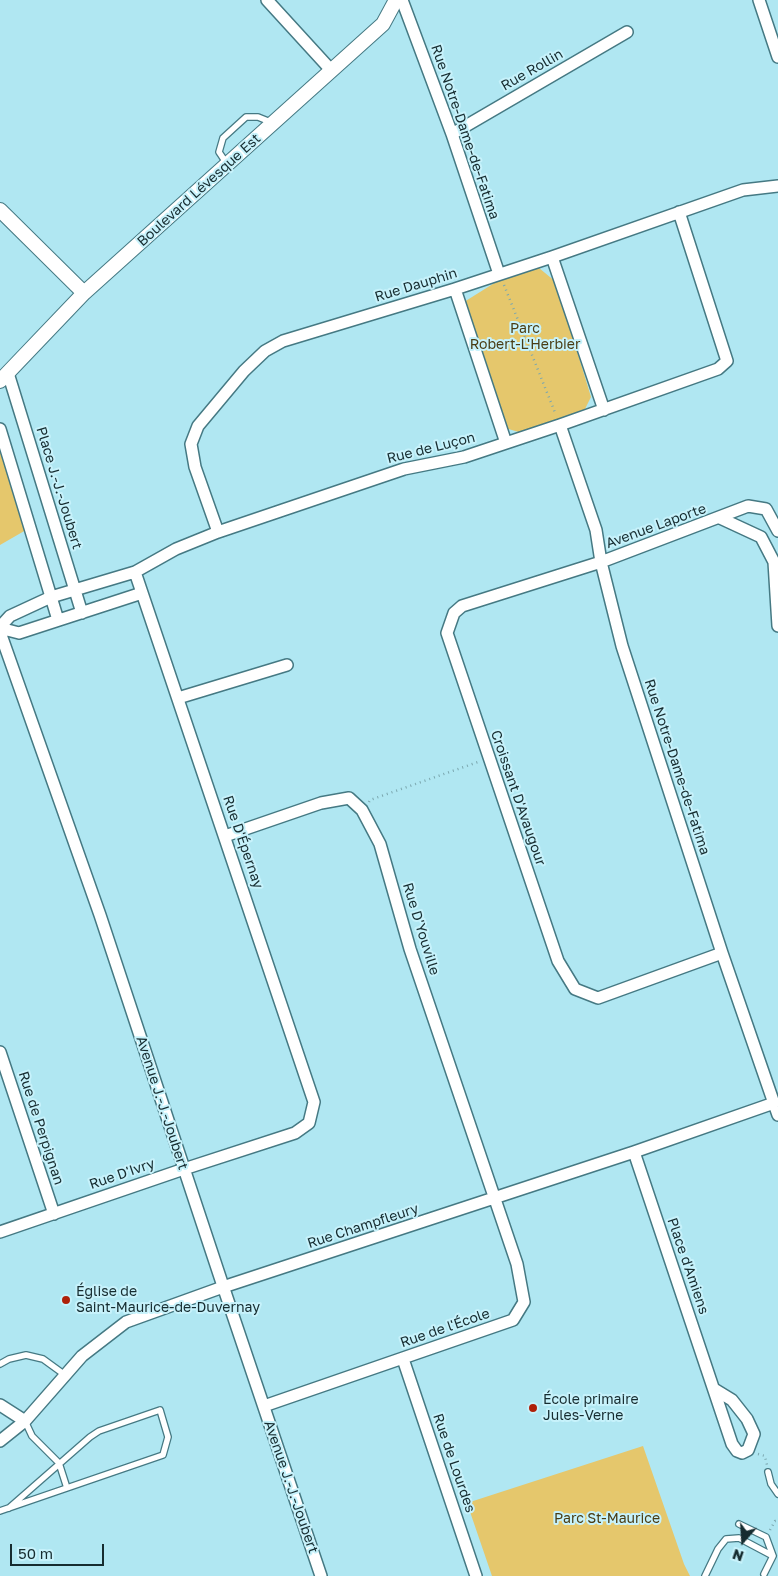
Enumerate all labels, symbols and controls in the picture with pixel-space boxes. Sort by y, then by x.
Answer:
street label: Rue Notre-Dame-de-Fatima [427,42,503,222]
street label: Rue Rollin [498,46,566,94]
street label: Boulevard Lévesque Est [134,130,264,250]
street label: Rue Dauphin [373,265,459,305]
park label: Parc Robert-L'Herbier [470,321,580,354]
street label: Place J.-J.-Joubert [32,425,86,551]
street label: Rue de Luçon [385,429,477,467]
street label: Avenue Laporte [604,500,708,552]
street label: Rue Notre-Dame-de-Fatima [641,677,713,857]
street label: Croissant D'Avaugour [487,728,549,868]
street label: Rue D'Épernay [219,793,267,891]
street label: Rue D'Youville [399,881,443,977]
street label: Avenue J.-J.-Joubert [132,1034,192,1172]
street label: Rue de Perpignan [15,1069,67,1187]
street label: Rue D'Ivry [87,1155,157,1193]
street label: Rue Champfleury [305,1200,421,1252]
street label: Place d'Amiens [664,1215,712,1317]
place label: Église de Saint-Maurice-de-Duvernay [76,1284,260,1316]
marker: Église de Saint-Maurice-de-Duvernay [60,1294,72,1306]
street label: Rue de l'École [398,1305,492,1351]
place label: École primaire Jules-Verne [543,1392,639,1424]
marker: École primaire Jules-Verne [527,1402,539,1414]
street label: Rue de Lourdes [429,1411,479,1515]
street label: Avenue J.-J.-Joubert [260,1418,322,1556]
park label: Parc St-Maurice [554,1511,660,1527]
north arrow [718,1516,768,1566]
scale bar [12,1534,106,1566]
text: 50 m [18,1544,53,1562]
text: N [730,1546,746,1565]

